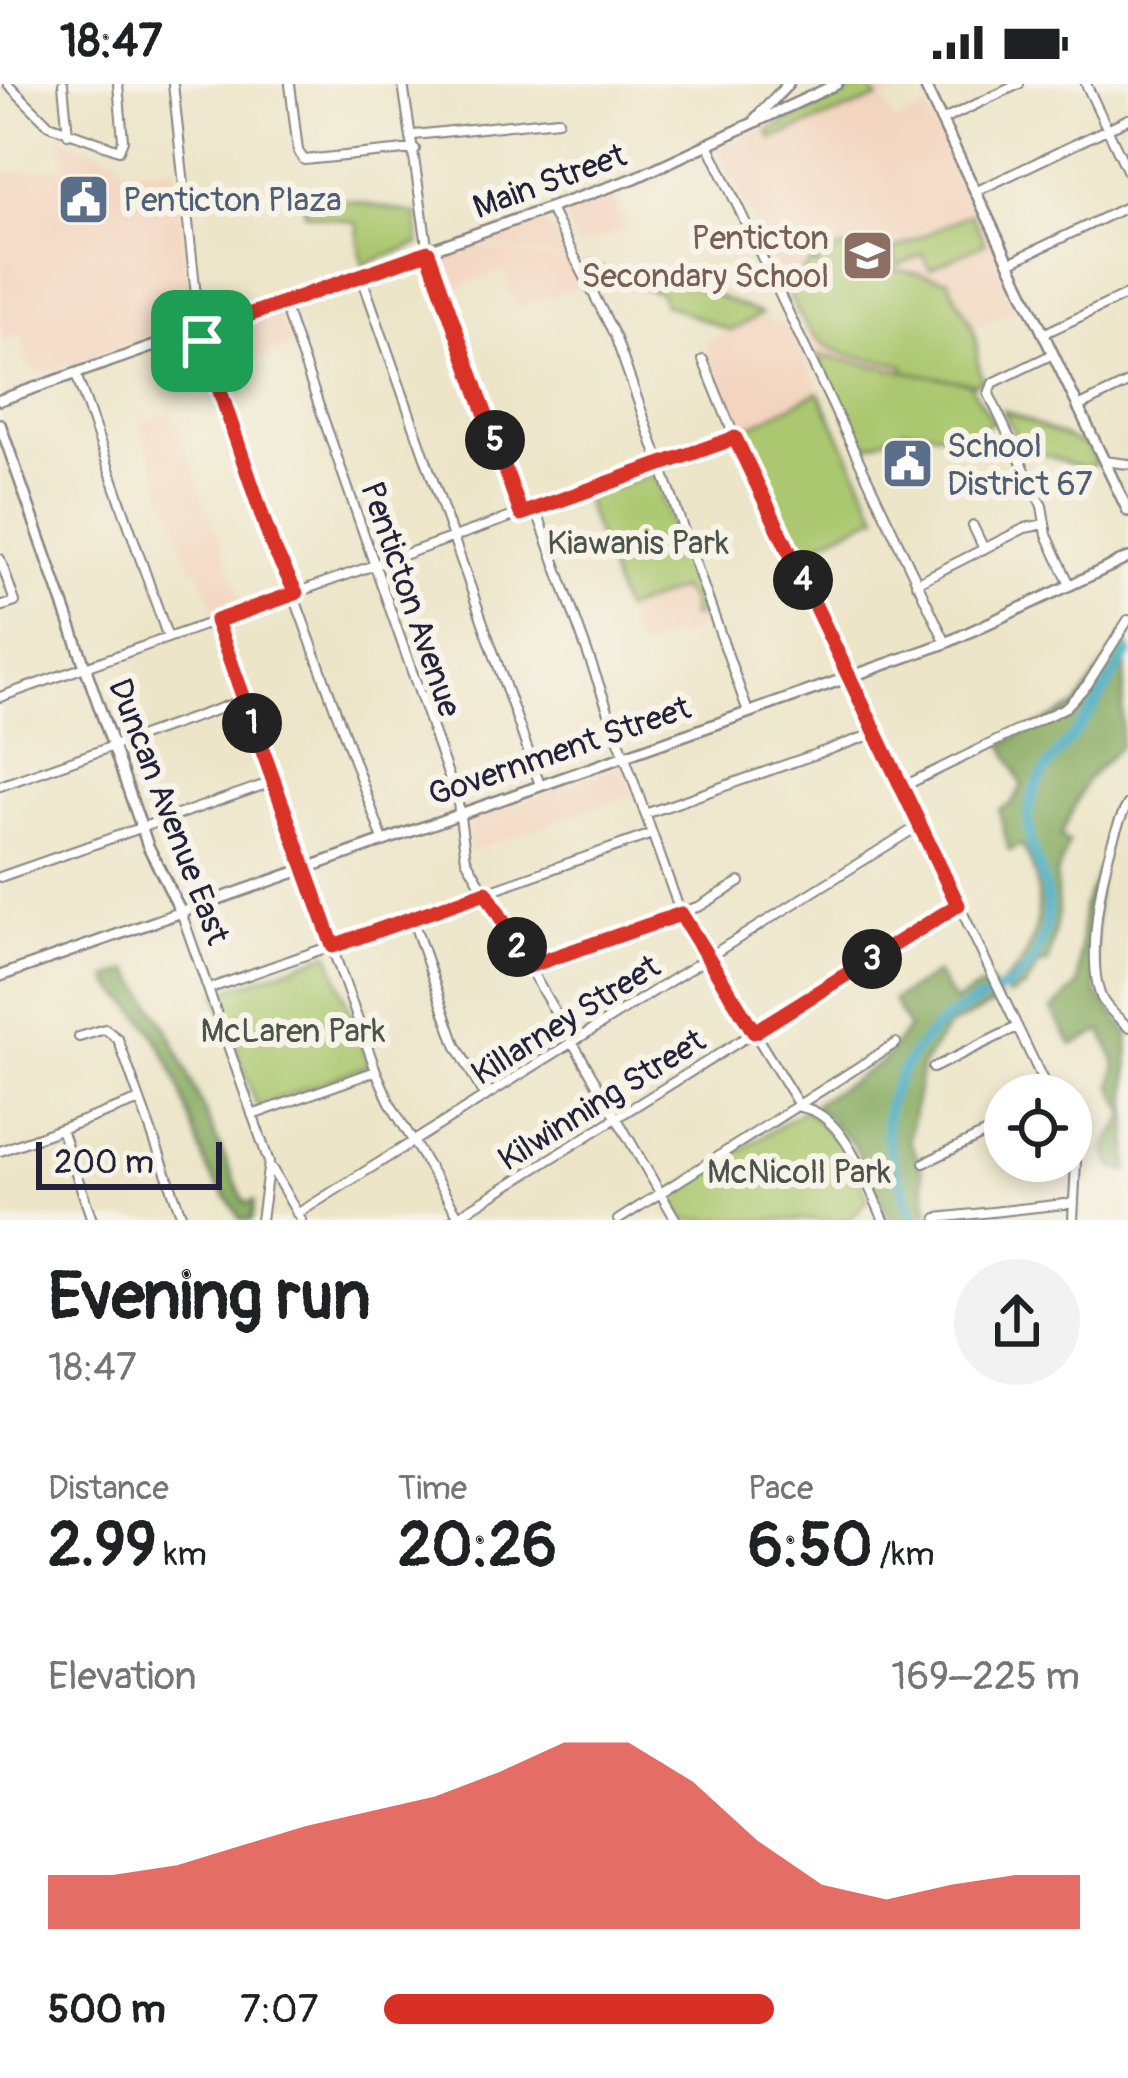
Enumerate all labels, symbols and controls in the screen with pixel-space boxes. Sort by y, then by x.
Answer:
text: 18:47 [60,14,162,70]
street label: Main Street [467,135,632,228]
public building icon: Penticton Plaza [56,171,112,227]
place label: Penticton Plaza [123,180,342,221]
place label: Penticton Secondary School [581,218,829,297]
school or university icon: Penticton Secondary School [840,228,896,284]
pin [151,290,253,392]
icon: arrive [169,308,235,374]
pin: 5 [465,410,525,470]
text: 5 [486,419,504,460]
place label: School District 67 [947,426,1093,505]
public building icon: School District 67 [880,436,936,492]
street label: Penticton Avenue [351,476,470,723]
park label: Kiawanis Park [547,523,729,564]
pin: 4 [773,550,833,610]
text: 4 [793,559,813,600]
street label: Duncan Avenue East [99,673,238,951]
street label: Government Street [423,687,697,815]
pin: 1 [222,693,282,753]
text: 1 [246,702,258,743]
pin: 2 [487,917,547,977]
text: 2 [508,926,526,967]
pin: 3 [842,929,902,989]
text: 3 [863,938,881,979]
street label: Killarney Street [464,946,668,1094]
park label: McLaren Park [201,1011,386,1052]
street label: Kilwinning Street [491,1020,713,1180]
map controls [984,1074,1092,1182]
button: locate [984,1074,1092,1182]
scale bar [36,1136,222,1189]
text: 200 m [54,1142,154,1183]
park label: McNicoll Park [707,1152,891,1193]
text: Evening run [48,1256,371,1339]
button: share [954,1259,1080,1385]
text: 18:47 [48,1343,137,1392]
text: Distance [48,1468,169,1509]
text: Time [398,1468,467,1509]
text: Pace [748,1468,813,1509]
text: 2.99 [48,1509,156,1584]
text: 20:26 [398,1509,557,1584]
text: 6:50 [748,1509,872,1584]
text: km [156,1534,207,1575]
text: /km [872,1534,935,1575]
text: Elevation [48,1652,197,1701]
text: 169–225 m [891,1652,1080,1701]
text: 500 m [48,1985,166,2034]
text: 7:07 [240,1985,318,2034]

